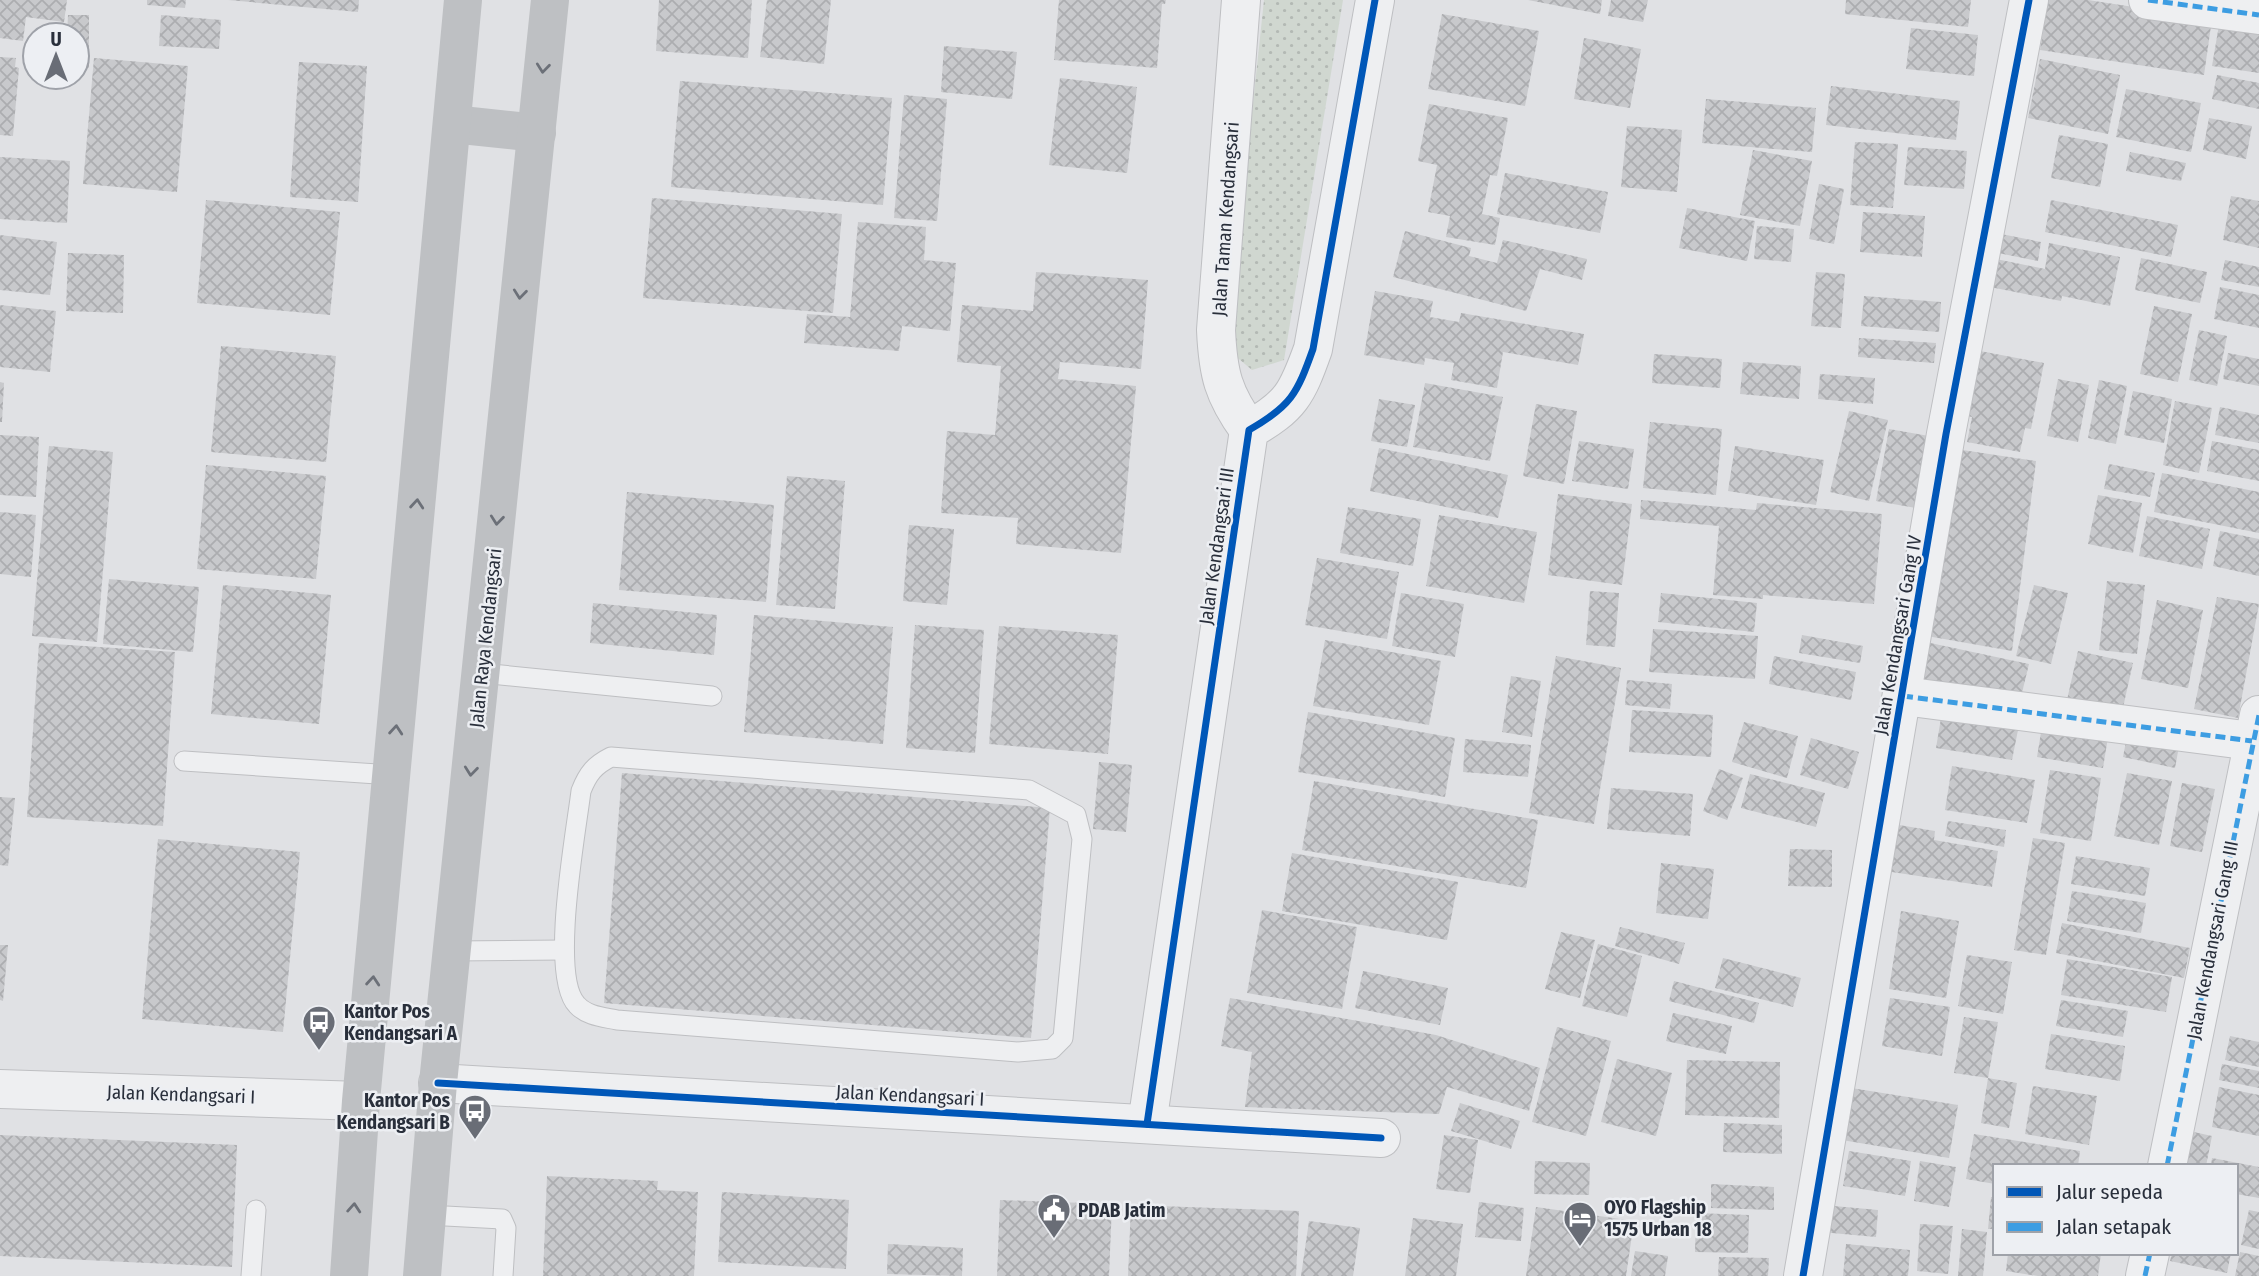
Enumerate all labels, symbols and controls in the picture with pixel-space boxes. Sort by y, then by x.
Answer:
north arrow [21,21,91,91]
text: U [50,28,62,51]
one-way arrow [536,62,551,74]
street label: Jalan Taman Kendangsari [1207,121,1244,317]
one-way arrow [513,289,528,300]
street label: Jalan Kendangsari III [1194,466,1239,626]
one-way arrow [409,498,424,509]
one-way arrow [489,515,504,526]
street label: Jalan Kendangsari Gang IV [1869,533,1926,737]
street label: Jalan Raya Kendangsari [465,547,506,729]
one-way arrow [388,724,403,735]
one-way arrow [464,766,479,777]
street label: Jalan Kendangsari Gang III [2182,839,2243,1042]
one-way arrow [365,975,380,987]
place label: Kantor Pos Kendangsari A [344,1000,458,1045]
bus stop icon: Kantor Pos Kendangsari A [300,1003,338,1052]
street label: Jalan Kendangsari I [106,1080,256,1109]
street label: Jalan Kendangsari I [835,1080,985,1111]
place label: Kantor Pos Kendangsari B [337,1089,451,1134]
bus stop icon: Kantor Pos Kendangsari B [456,1092,494,1141]
legend [1993,1164,2238,1255]
text: Jalur sepeda [2056,1179,2163,1205]
public building icon: PDAB Jatim [1035,1191,1073,1240]
place label: OYO Flagship 1575 Urban 18 [1604,1196,1712,1241]
place label: PDAB Jatim [1078,1199,1165,1222]
hotel icon: OYO Flagship 1575 Urban 18 [1561,1199,1599,1248]
one-way arrow [346,1202,361,1213]
text: Jalan setapak [2056,1214,2171,1240]

